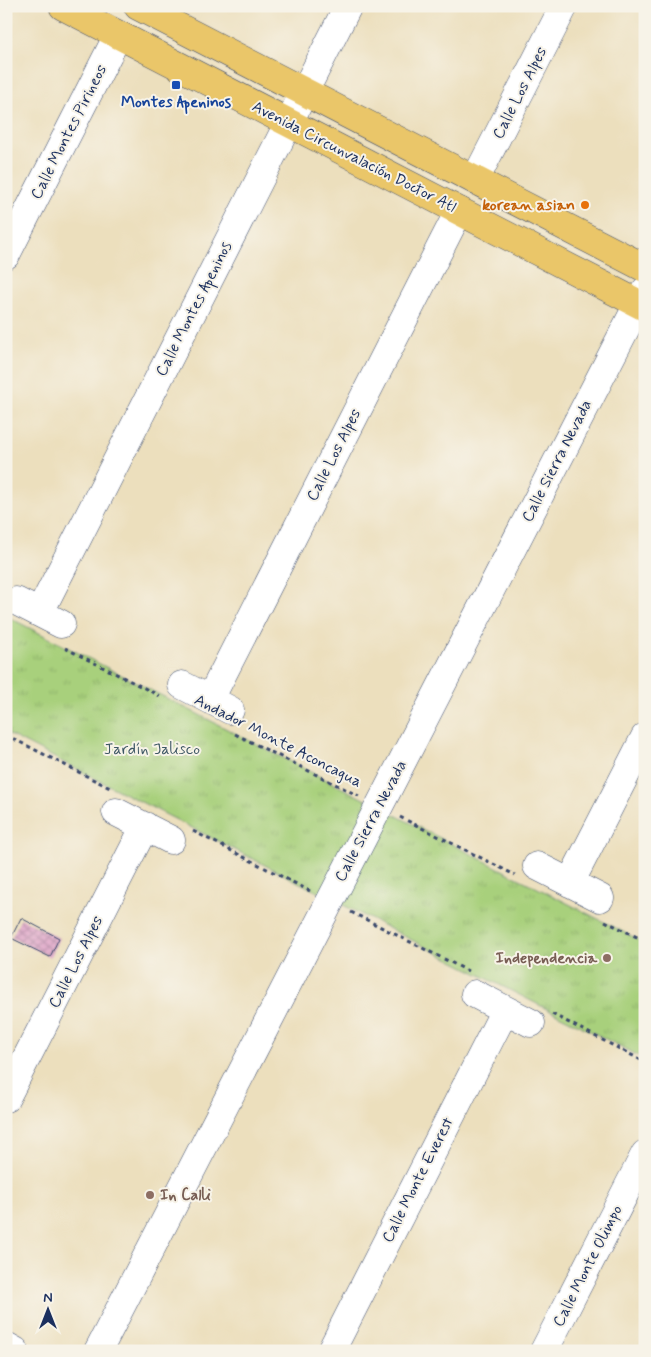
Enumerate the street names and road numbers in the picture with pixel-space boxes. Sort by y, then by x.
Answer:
street label: Calle Los Alpes [488,43,552,143]
street label: Calle Montes Pirineos [26,61,112,203]
street label: Avenida Circunvalación Doctor Atl [248,96,460,218]
street label: Calle Montes Apeninos [151,238,238,380]
street label: Calle Sierra Nevada [517,396,597,526]
street label: Calle Los Alpes [302,405,366,505]
street label: Andador Monte Aconcagua [191,690,365,792]
street label: Calle Sierra Nevada [330,756,412,885]
street label: Calle Los Alpes [44,912,108,1012]
street label: Calle Monte Everest [377,1114,459,1246]
street label: Calle Monte Olimpo [548,1201,628,1330]

